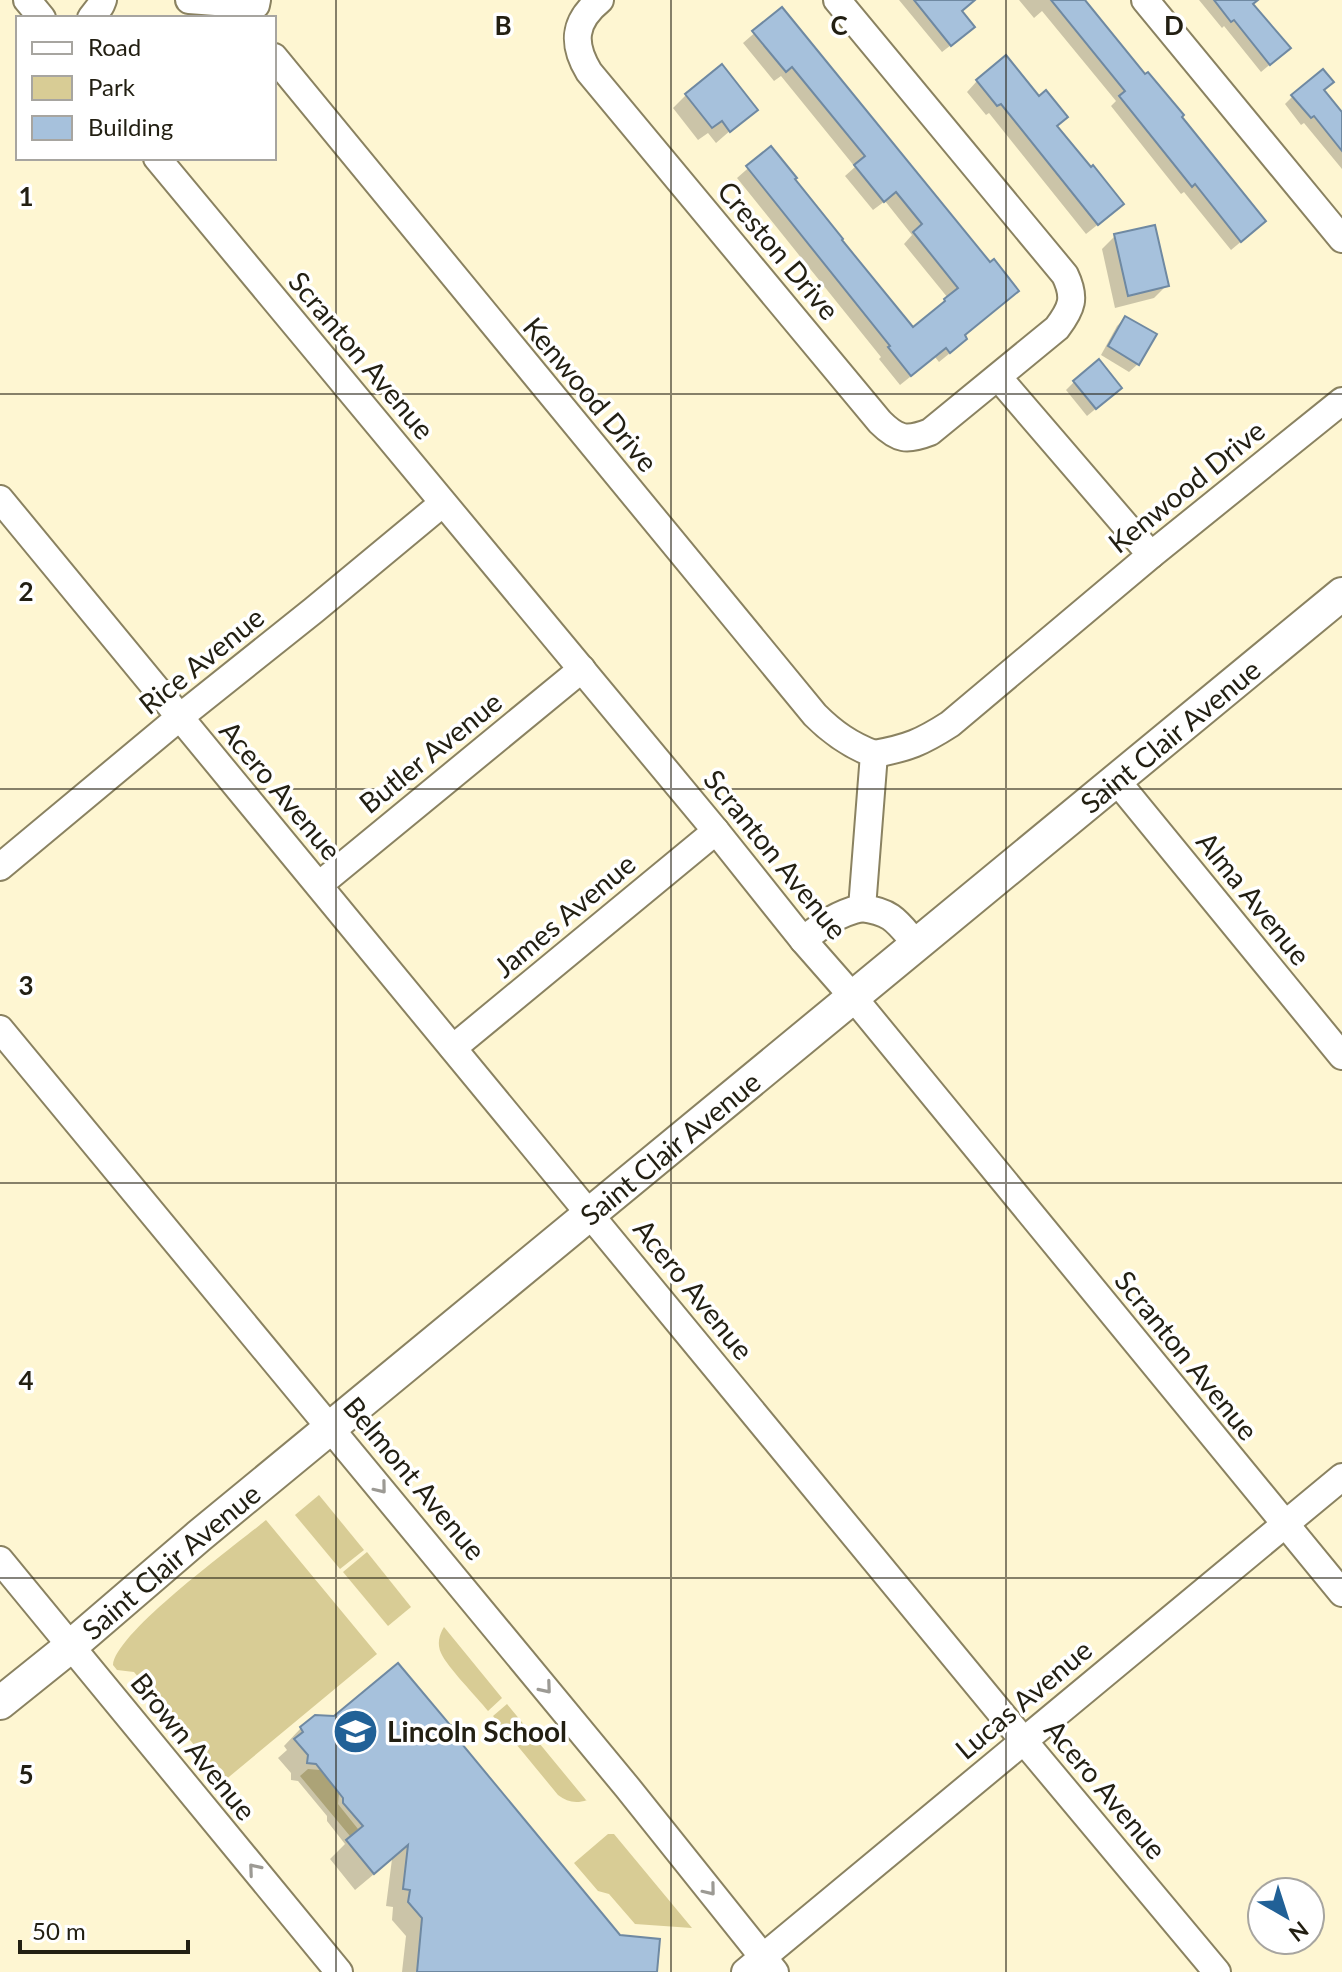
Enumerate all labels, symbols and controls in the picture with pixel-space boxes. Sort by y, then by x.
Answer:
text: B [494,9,512,41]
text: C [830,9,848,41]
text: D [1164,9,1184,41]
legend [16,16,276,160]
text: Road [88,32,141,61]
text: Park [88,72,136,101]
text: Building [88,112,173,141]
street label: Creston Drive [711,174,847,326]
text: 1 [18,180,34,212]
street label: Scranton Avenue [282,264,442,446]
street label: Kenwood Drive [517,310,665,478]
street label: Kenwood Drive [1101,413,1271,559]
text: 2 [18,575,34,607]
street label: Rice Avenue [132,599,270,721]
street label: Saint Clair Avenue [1073,652,1267,820]
street label: Butler Avenue [352,684,508,820]
street label: Acero Avenue [213,714,349,866]
street label: Scranton Avenue [697,762,855,946]
street label: Alma Avenue [1190,825,1318,971]
street label: James Avenue [486,846,642,984]
text: 3 [18,969,34,1001]
street label: Saint Clair Avenue [573,1064,767,1232]
street label: Acero Avenue [627,1212,761,1366]
street label: Scranton Avenue [1108,1263,1266,1447]
text: 4 [18,1364,34,1396]
street label: Belmont Avenue [337,1389,493,1567]
street label: Saint Clair Avenue [75,1476,267,1646]
one-way arrow [371,1478,386,1493]
street label: Lucas Avenue [948,1632,1098,1766]
street label: Brown Avenue [124,1666,264,1826]
one-way arrow [536,1679,551,1694]
school or university icon: Lincoln School [332,1707,380,1755]
street label: Acero Avenue [1038,1713,1174,1865]
place label: Lincoln School [387,1714,567,1748]
text: 5 [18,1758,34,1790]
one-way arrow [249,1863,264,1878]
north arrow [1246,1876,1326,1956]
one-way arrow [700,1881,714,1896]
scale bar [20,1904,188,1954]
text: 50 m [32,1916,86,1945]
text: N [1284,1916,1314,1948]

